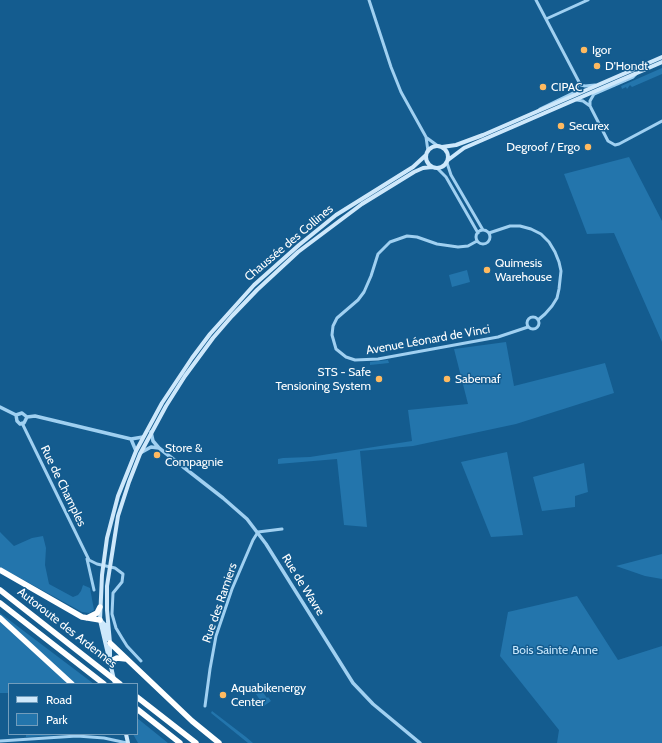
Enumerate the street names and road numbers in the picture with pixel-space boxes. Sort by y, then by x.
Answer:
street label: Chaussée des Collines [242,202,336,284]
street label: Avenue Léonard de Vinci [365,322,491,358]
street label: Rue de Champles [37,443,89,529]
street label: Rue de Wavre [278,552,328,618]
street label: Rue des Ramiers [200,561,240,645]
street label: Autoroute des Ardennes [14,585,120,671]

